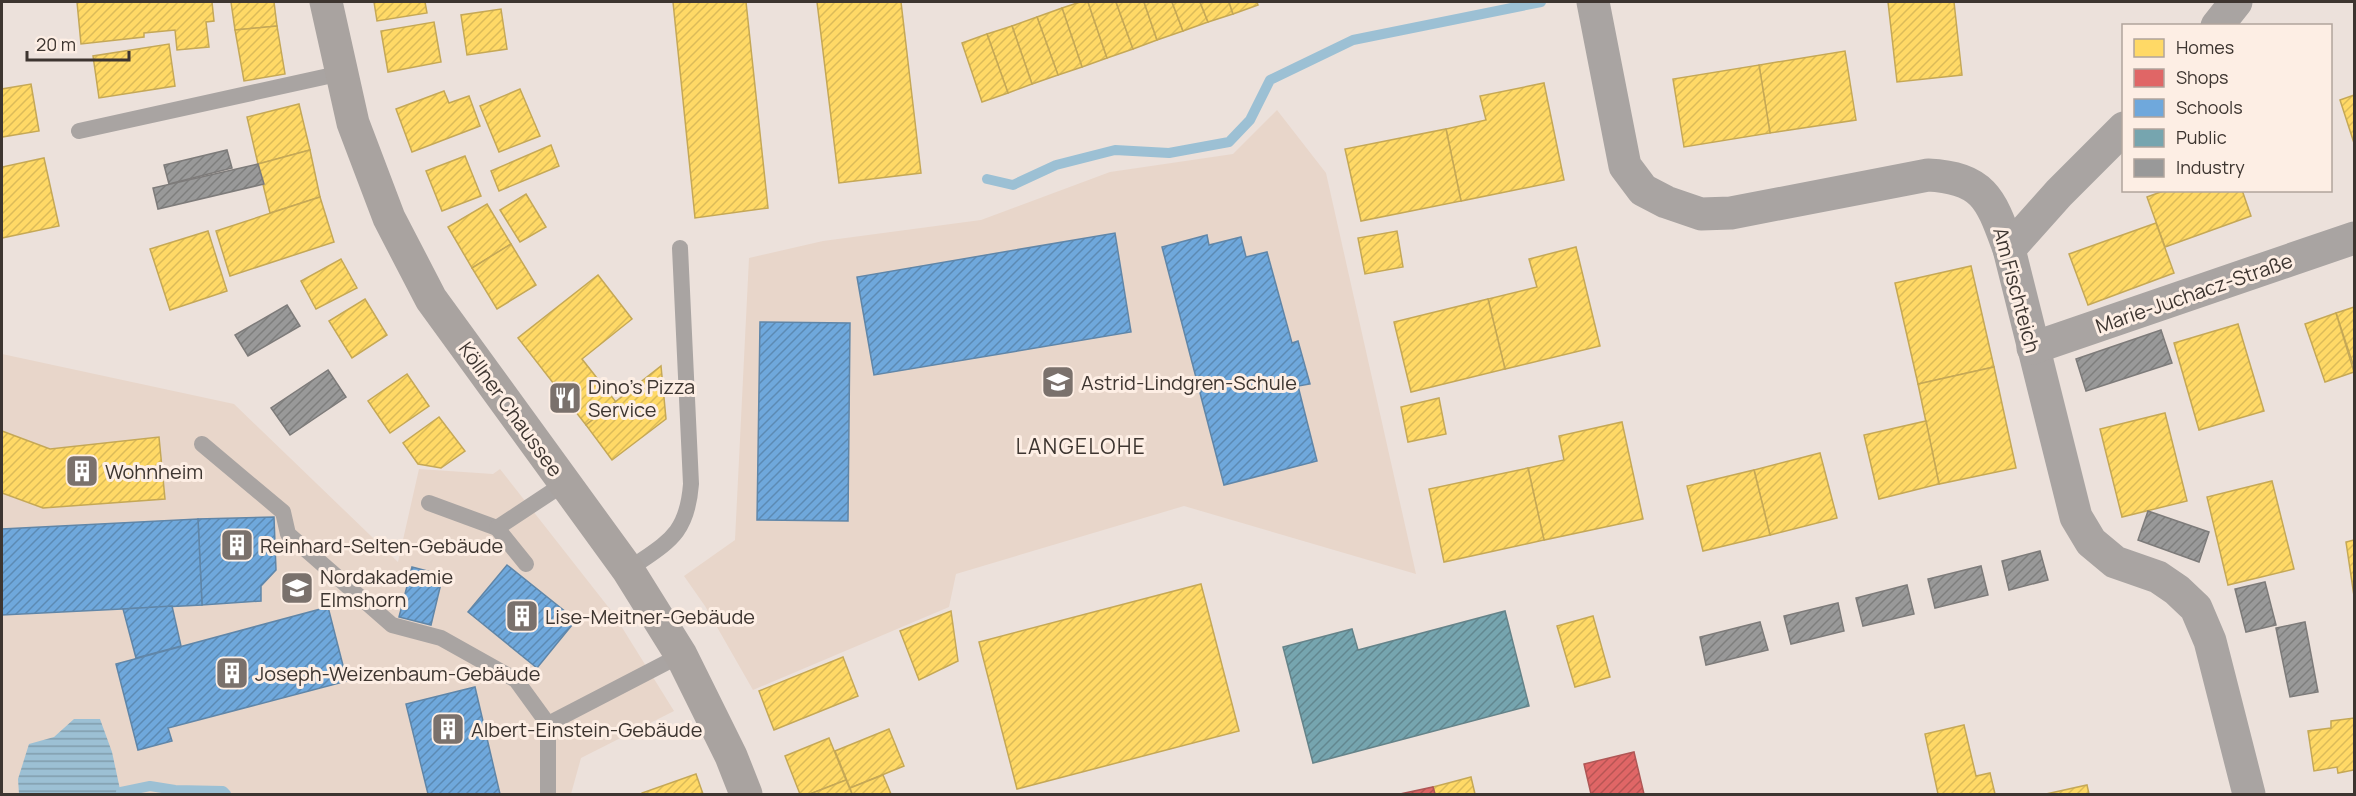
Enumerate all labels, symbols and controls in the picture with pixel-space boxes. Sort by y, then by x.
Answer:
scale bar [27,24,129,62]
legend [2122,24,2332,192]
text: 20 m [36,32,76,56]
text: Homes [2176,35,2234,59]
text: Shops [2176,65,2228,89]
text: Schools [2176,95,2243,119]
text: Public [2176,125,2227,149]
text: Industry [2176,155,2245,179]
street label: Am Fischteich [1987,224,2047,356]
street label: Marie-Juchacz-Straße [2092,247,2296,339]
street label: Köllner Chaussee [453,336,569,482]
school or university icon: Astrid-Lindgren-Schule [1040,364,1076,400]
place label: Astrid-Lindgren-Schule [1081,369,1297,396]
place label: Dino's Pizza Service [588,373,695,423]
restaurant icon: Dino's Pizza Service [547,380,583,416]
district label: LANGELOHE [1016,432,1146,460]
building icon: Wohnheim [64,453,100,489]
place label: Wohnheim [105,458,203,485]
building icon: Reinhard-Selten-Gebäude [219,527,255,563]
place label: Reinhard-Selten-Gebäude [260,532,503,559]
place label: Nordakademie Elmshorn [320,563,453,613]
school or university icon: Nordakademie Elmshorn [279,570,315,606]
building icon: Lise-Meitner-Gebäude [504,598,540,634]
place label: Lise-Meitner-Gebäude [545,603,755,630]
building icon: Joseph-Weizenbaum-Gebäude [214,655,250,691]
place label: Joseph-Weizenbaum-Gebäude [255,660,540,687]
building icon: Albert-Einstein-Gebäude [430,711,466,747]
place label: Albert-Einstein-Gebäude [471,716,702,743]

